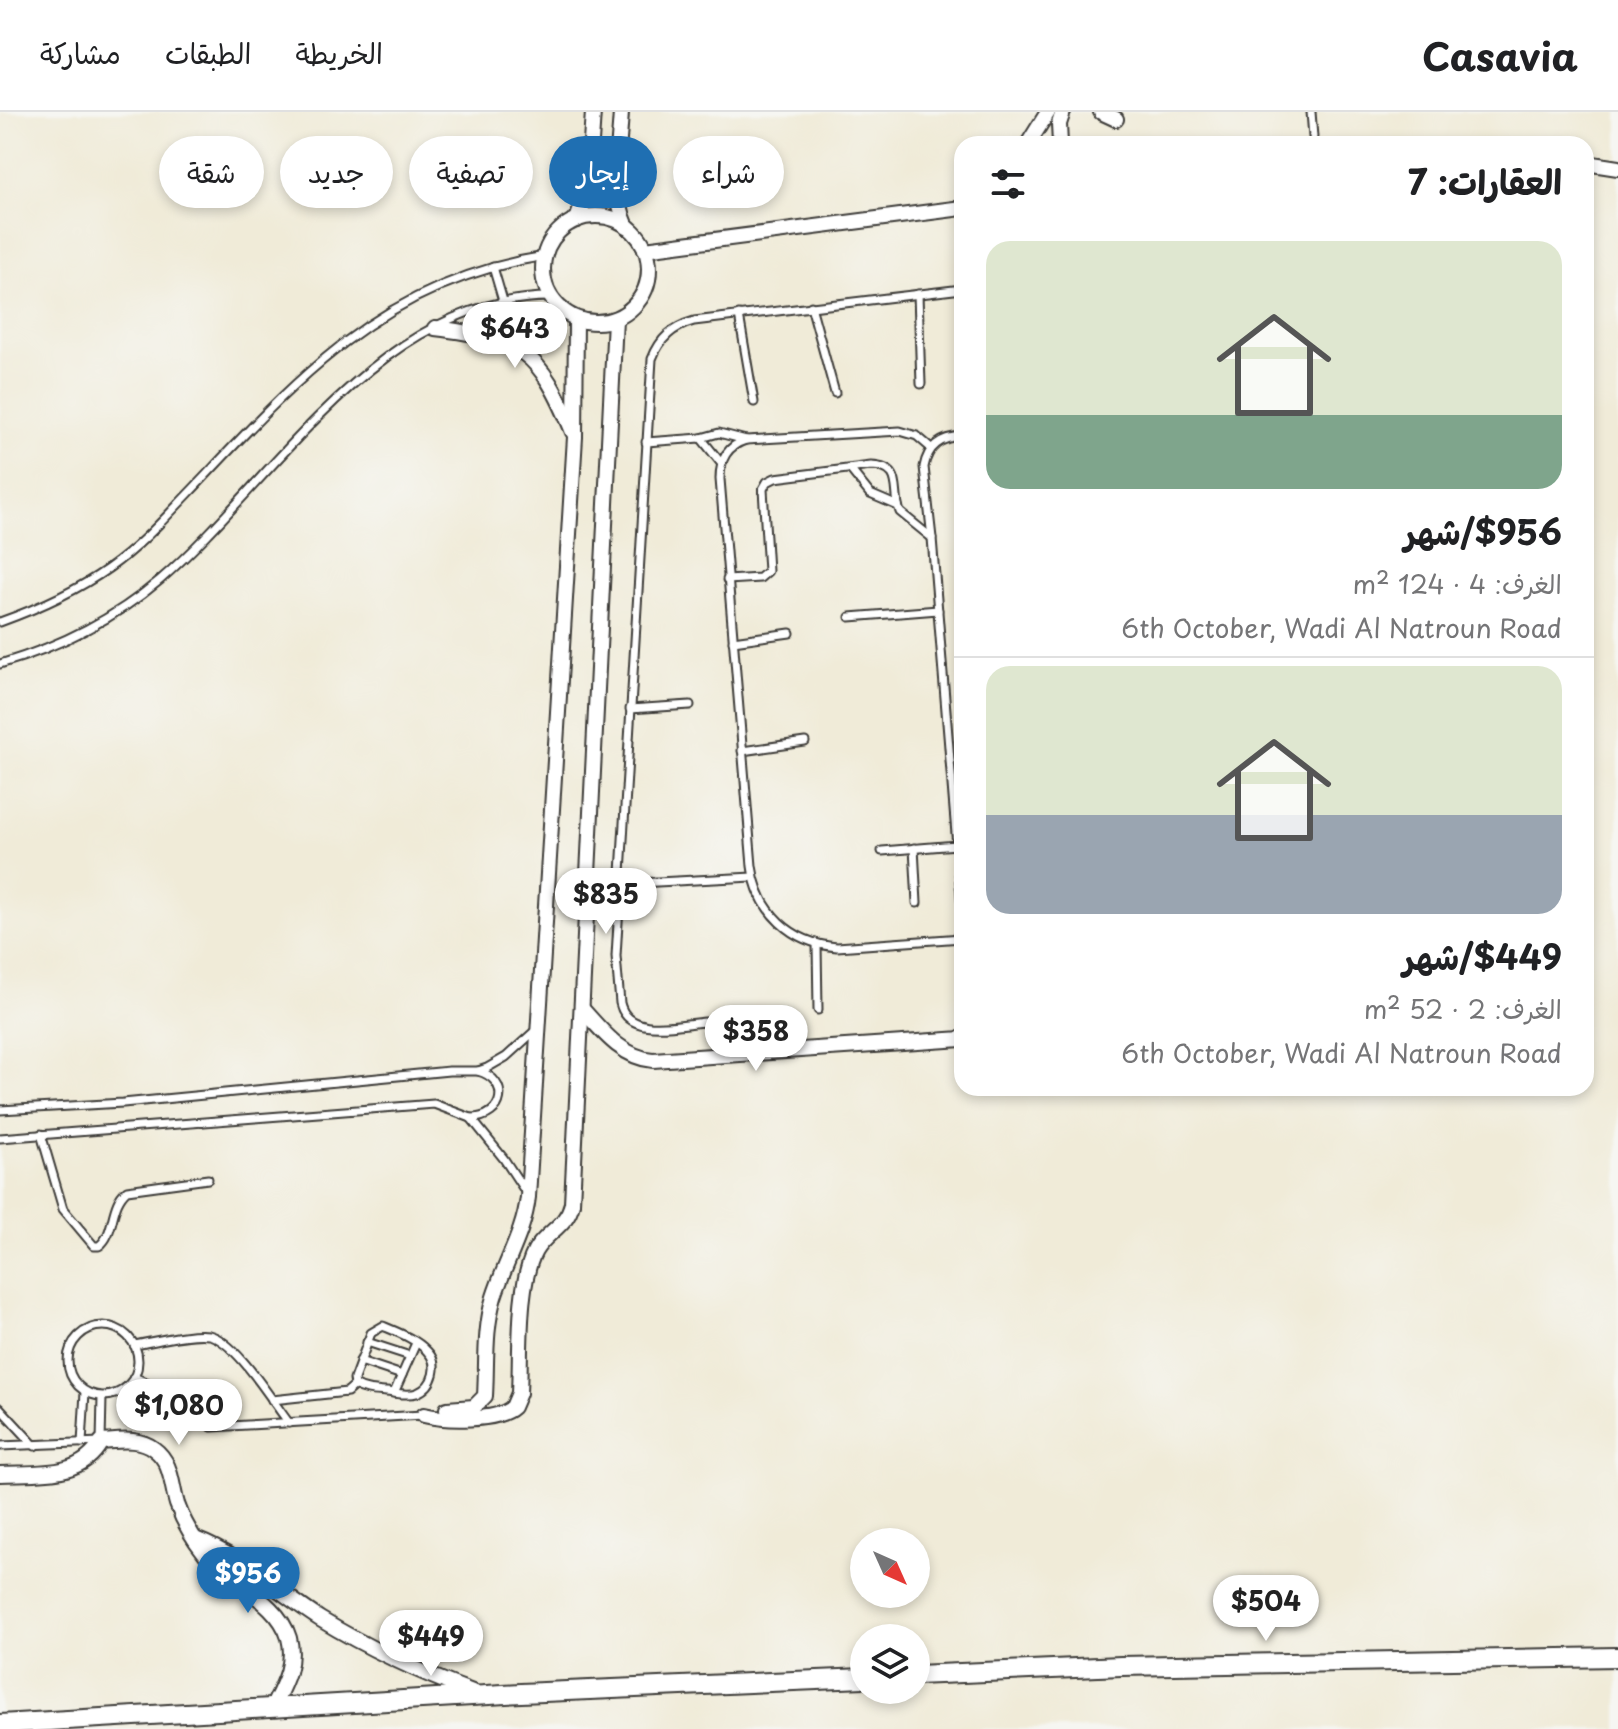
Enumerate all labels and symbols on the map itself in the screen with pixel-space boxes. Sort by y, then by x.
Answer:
pin: $643 [468,302,562,370]
pin: $835 [559,868,653,936]
pin: $358 [709,1005,803,1073]
pin: $1,080 [114,1379,244,1447]
north arrow [850,1528,930,1608]
pin: $956 [201,1547,295,1615]
pin: $504 [1219,1575,1313,1643]
pin: $449 [384,1610,478,1678]

